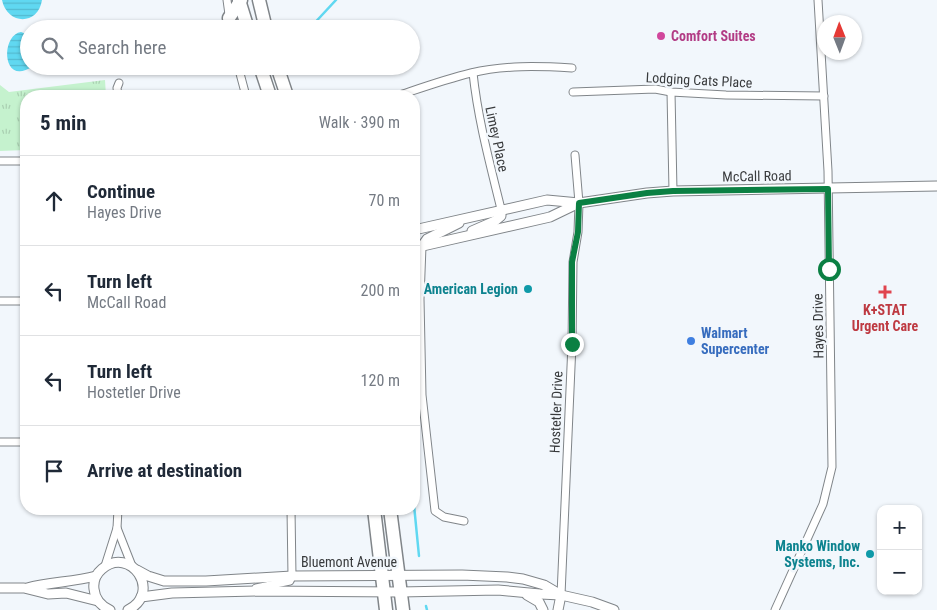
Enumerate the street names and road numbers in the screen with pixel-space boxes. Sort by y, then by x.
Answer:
street label: Lodging Cats Place [645,69,753,91]
street label: Limey Place [482,105,512,174]
street label: McCall Road [722,167,792,185]
street label: Hayes Drive [809,293,827,359]
street label: Hostetler Drive [547,370,565,453]
street label: Bluemont Avenue [301,554,398,570]

